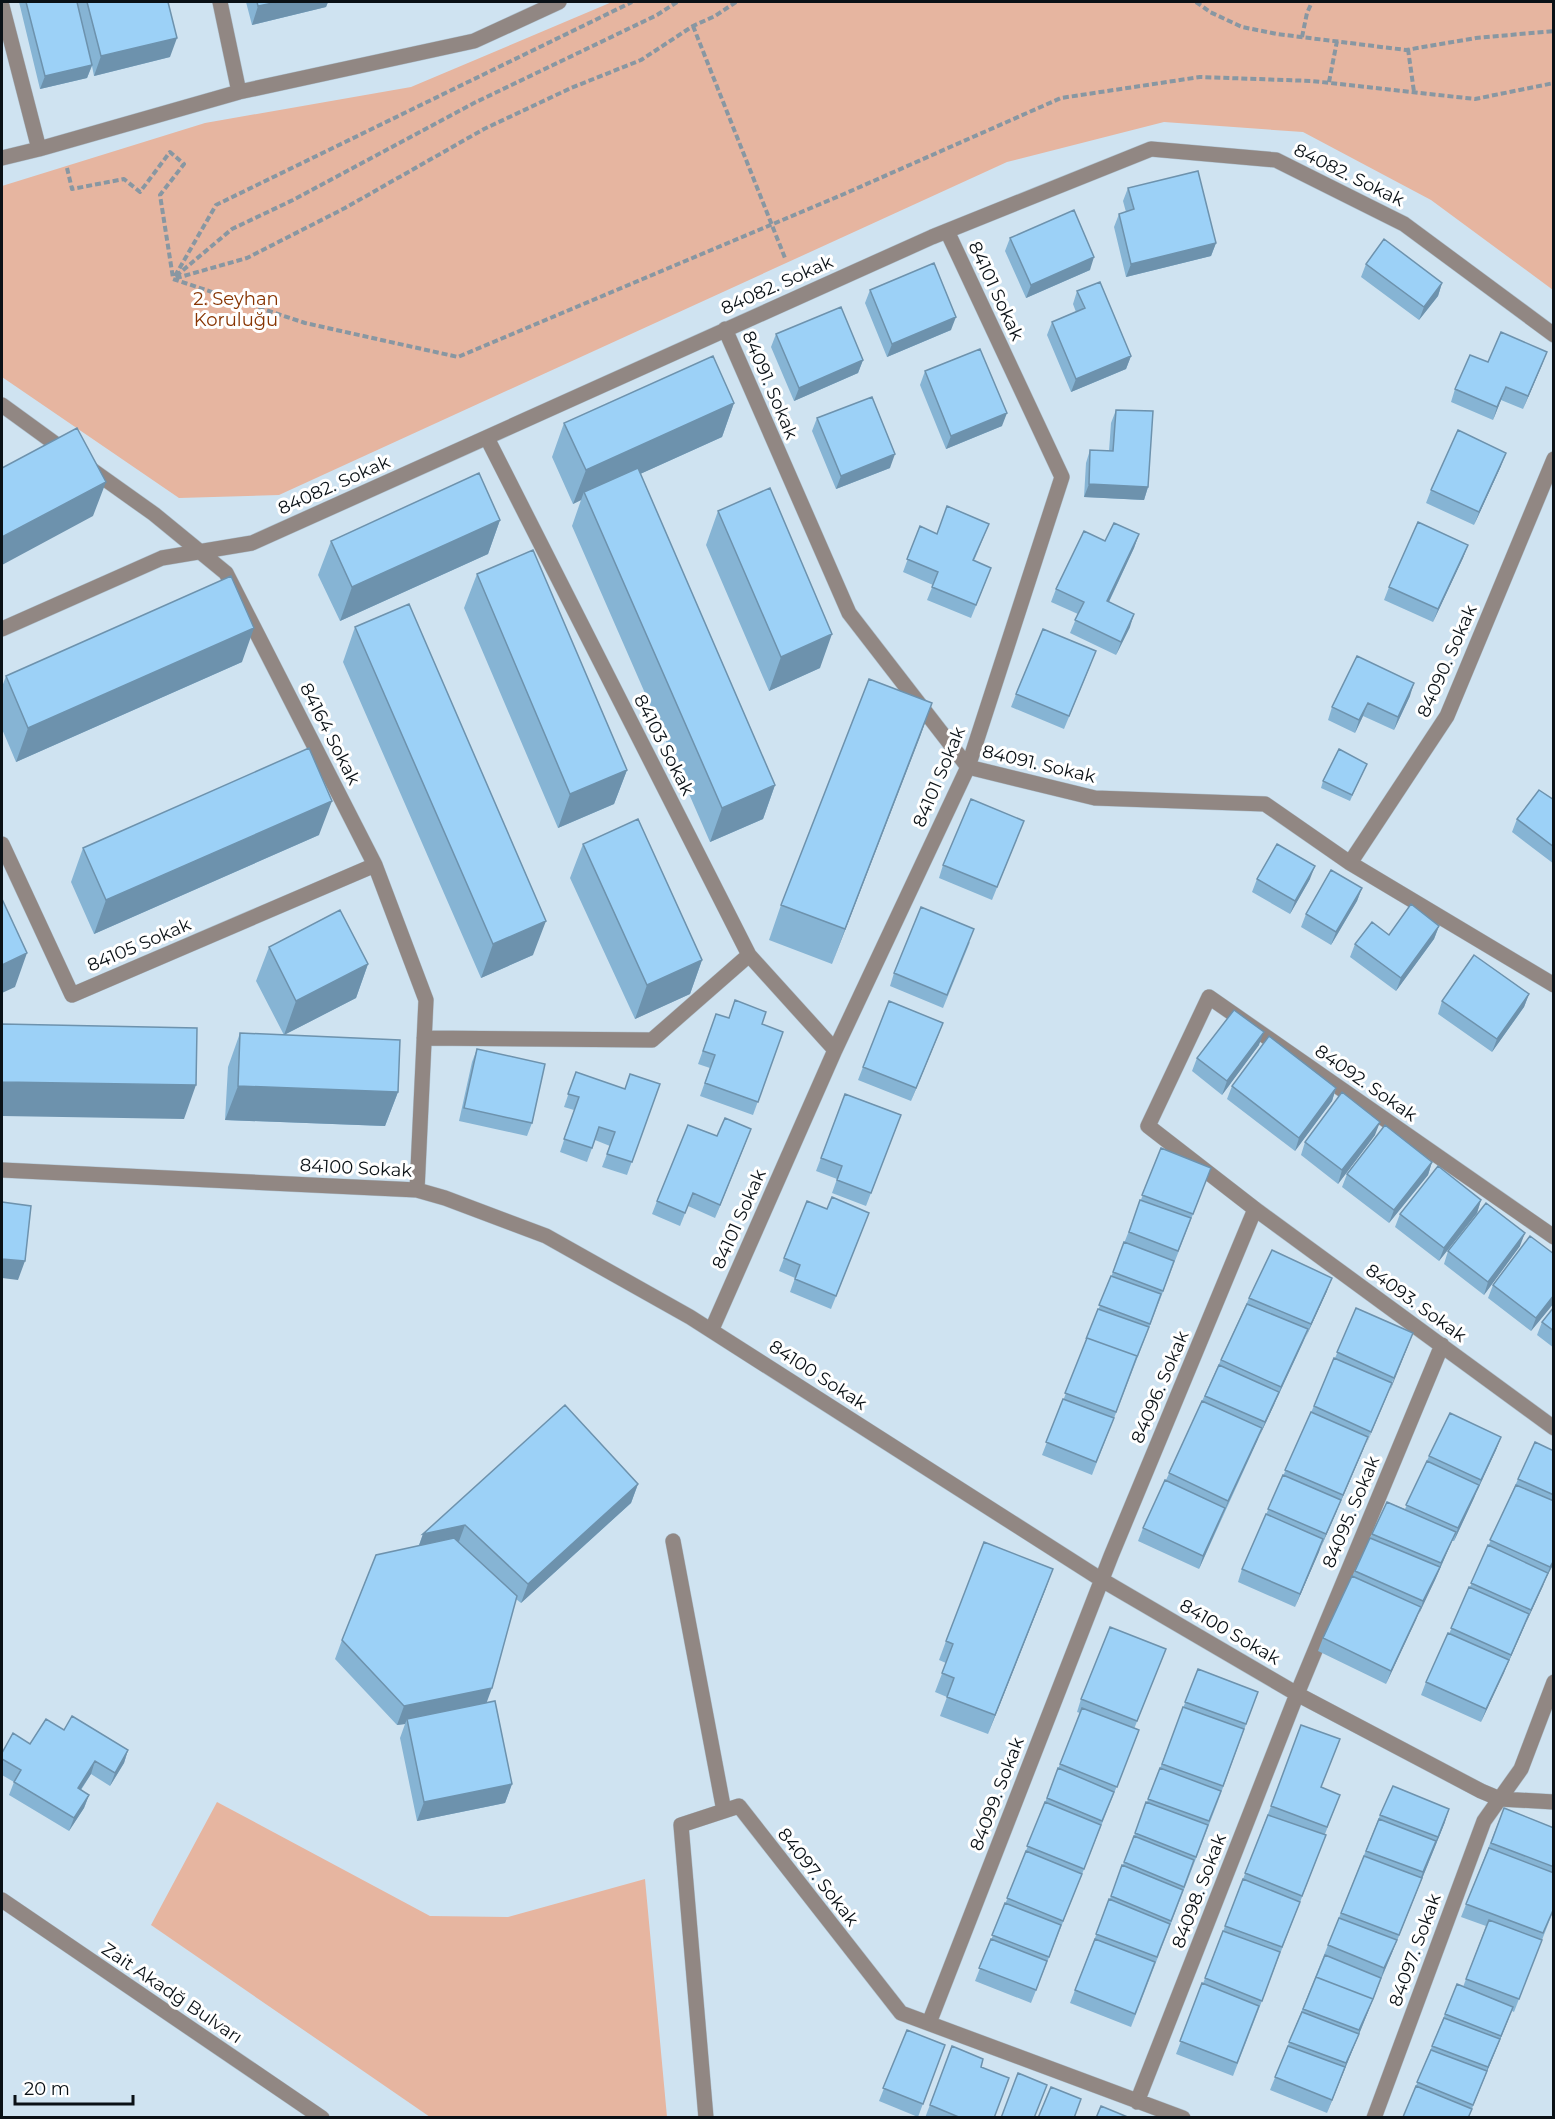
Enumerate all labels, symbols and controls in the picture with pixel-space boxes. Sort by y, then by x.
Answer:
street label: 84082. Sokak [1290,139,1408,211]
street label: 84101 Sokak [963,238,1029,344]
street label: 84082. Sokak [718,250,837,319]
park label: 2. Seyhan Koruluğu [193,288,279,331]
street label: 84091. Sokak [737,327,803,443]
street label: 84082. Sokak [275,450,394,519]
street label: 84090. Sokak [1412,601,1482,721]
street label: 84164 Sokak [295,679,365,789]
street label: 84103 Sokak [629,691,699,799]
street label: 84101 Sokak [908,723,970,830]
street label: 84091. Sokak [980,740,1098,788]
street label: 84105 Sokak [84,913,194,977]
street label: 84092. Sokak [1311,1040,1421,1126]
street label: 84100 Sokak [299,1154,413,1182]
street label: 84101 Sokak [707,1165,771,1272]
street label: 84093. Sokak [1361,1259,1471,1347]
street label: 84096. Sokak [1126,1327,1194,1447]
street label: 84100 Sokak [765,1335,871,1415]
street label: 84095. Sokak [1318,1453,1385,1571]
street label: 84100 Sokak [1176,1594,1284,1670]
street label: 84099. Sokak [965,1734,1029,1854]
street label: 84097. Sokak [773,1823,863,1931]
street label: 84098. Sokak [1167,1830,1231,1951]
street label: 84097. Sokak [1384,1890,1446,2010]
street label: Zait Akadğ Bulvarı [98,1938,246,2048]
scale bar [15,2068,134,2106]
text: 20 m [24,2078,70,2100]

